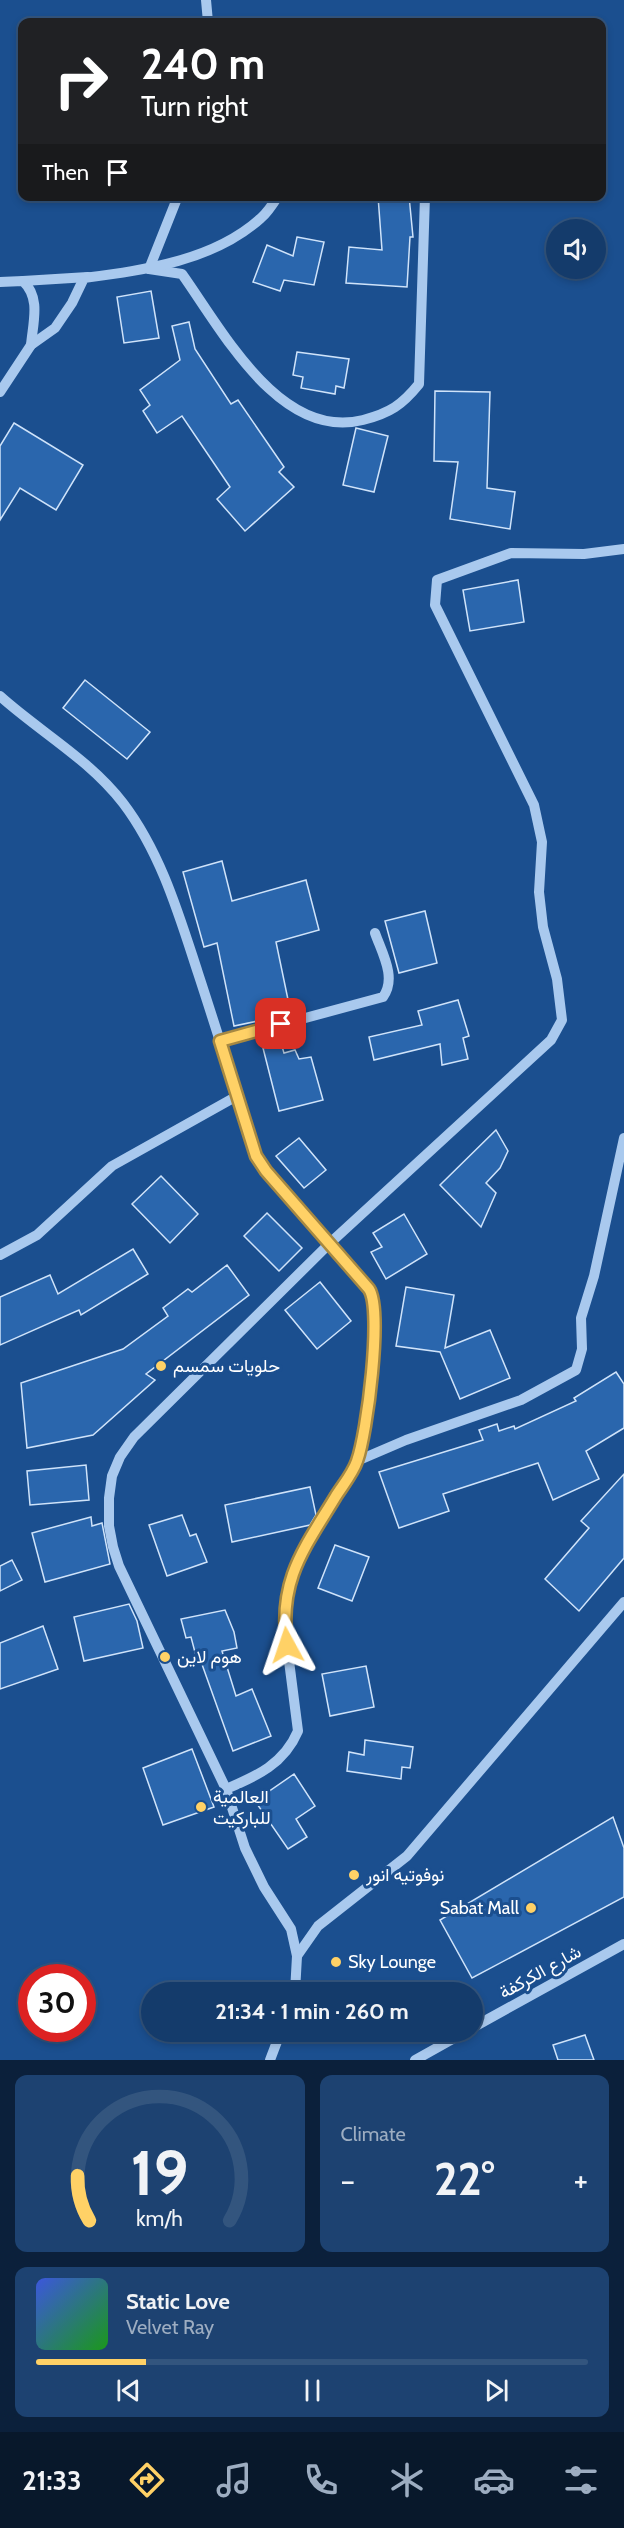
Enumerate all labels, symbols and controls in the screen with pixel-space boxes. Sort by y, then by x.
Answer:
text: 240 m [141,38,265,90]
icon: right [42,42,120,120]
text: Turn right [141,90,248,123]
icon: arrive [101,156,134,189]
text: Then [42,159,89,186]
map controls [546,219,606,279]
button: sound [546,219,606,279]
pin [255,998,306,1049]
icon: arrive [264,1007,297,1040]
place label: حلويات سمسم [173,1355,280,1378]
marker: حلويات سمسم [154,1359,168,1373]
position arrow [255,1613,319,1677]
place label: هوم لاين [177,1646,242,1669]
marker: هوم لاين [158,1650,172,1664]
place label: العالمية للباركيت [213,1786,271,1829]
marker: العالمية للباركيت [194,1800,208,1814]
place label: نوفوتيه انور [365,1864,444,1886]
marker: نوفوتيه انور [347,1868,361,1882]
place label: Sabat Mall [440,1897,520,1919]
marker: Sabat Mall [524,1901,538,1915]
street label: شارع الكركفة [495,1940,585,2004]
place label: Sky Lounge [348,1951,436,1973]
marker: Sky Lounge [329,1955,343,1969]
speed limit sign: 30 [18,1964,96,2042]
text: 21:34 · 1 min · 260 m [215,1998,409,2025]
text: Climate [341,2122,406,2146]
text: 19 [131,2135,189,2211]
text: 22° [434,2152,495,2206]
text: − [341,2160,355,2200]
text: + [573,2160,588,2200]
text: km/h [136,2205,183,2231]
text: Static Love [126,2288,230,2315]
text: Velvet Ray [126,2315,214,2339]
icon: previous [112,2374,145,2407]
icon: pause [296,2374,329,2407]
icon: next [480,2374,513,2407]
icon: directions [126,2459,168,2501]
icon: music [213,2459,255,2501]
icon: phone [300,2459,342,2501]
icon: climate [386,2459,428,2501]
icon: car [473,2459,515,2501]
icon: filters [560,2459,602,2501]
text: 21:33 [22,2464,82,2497]

